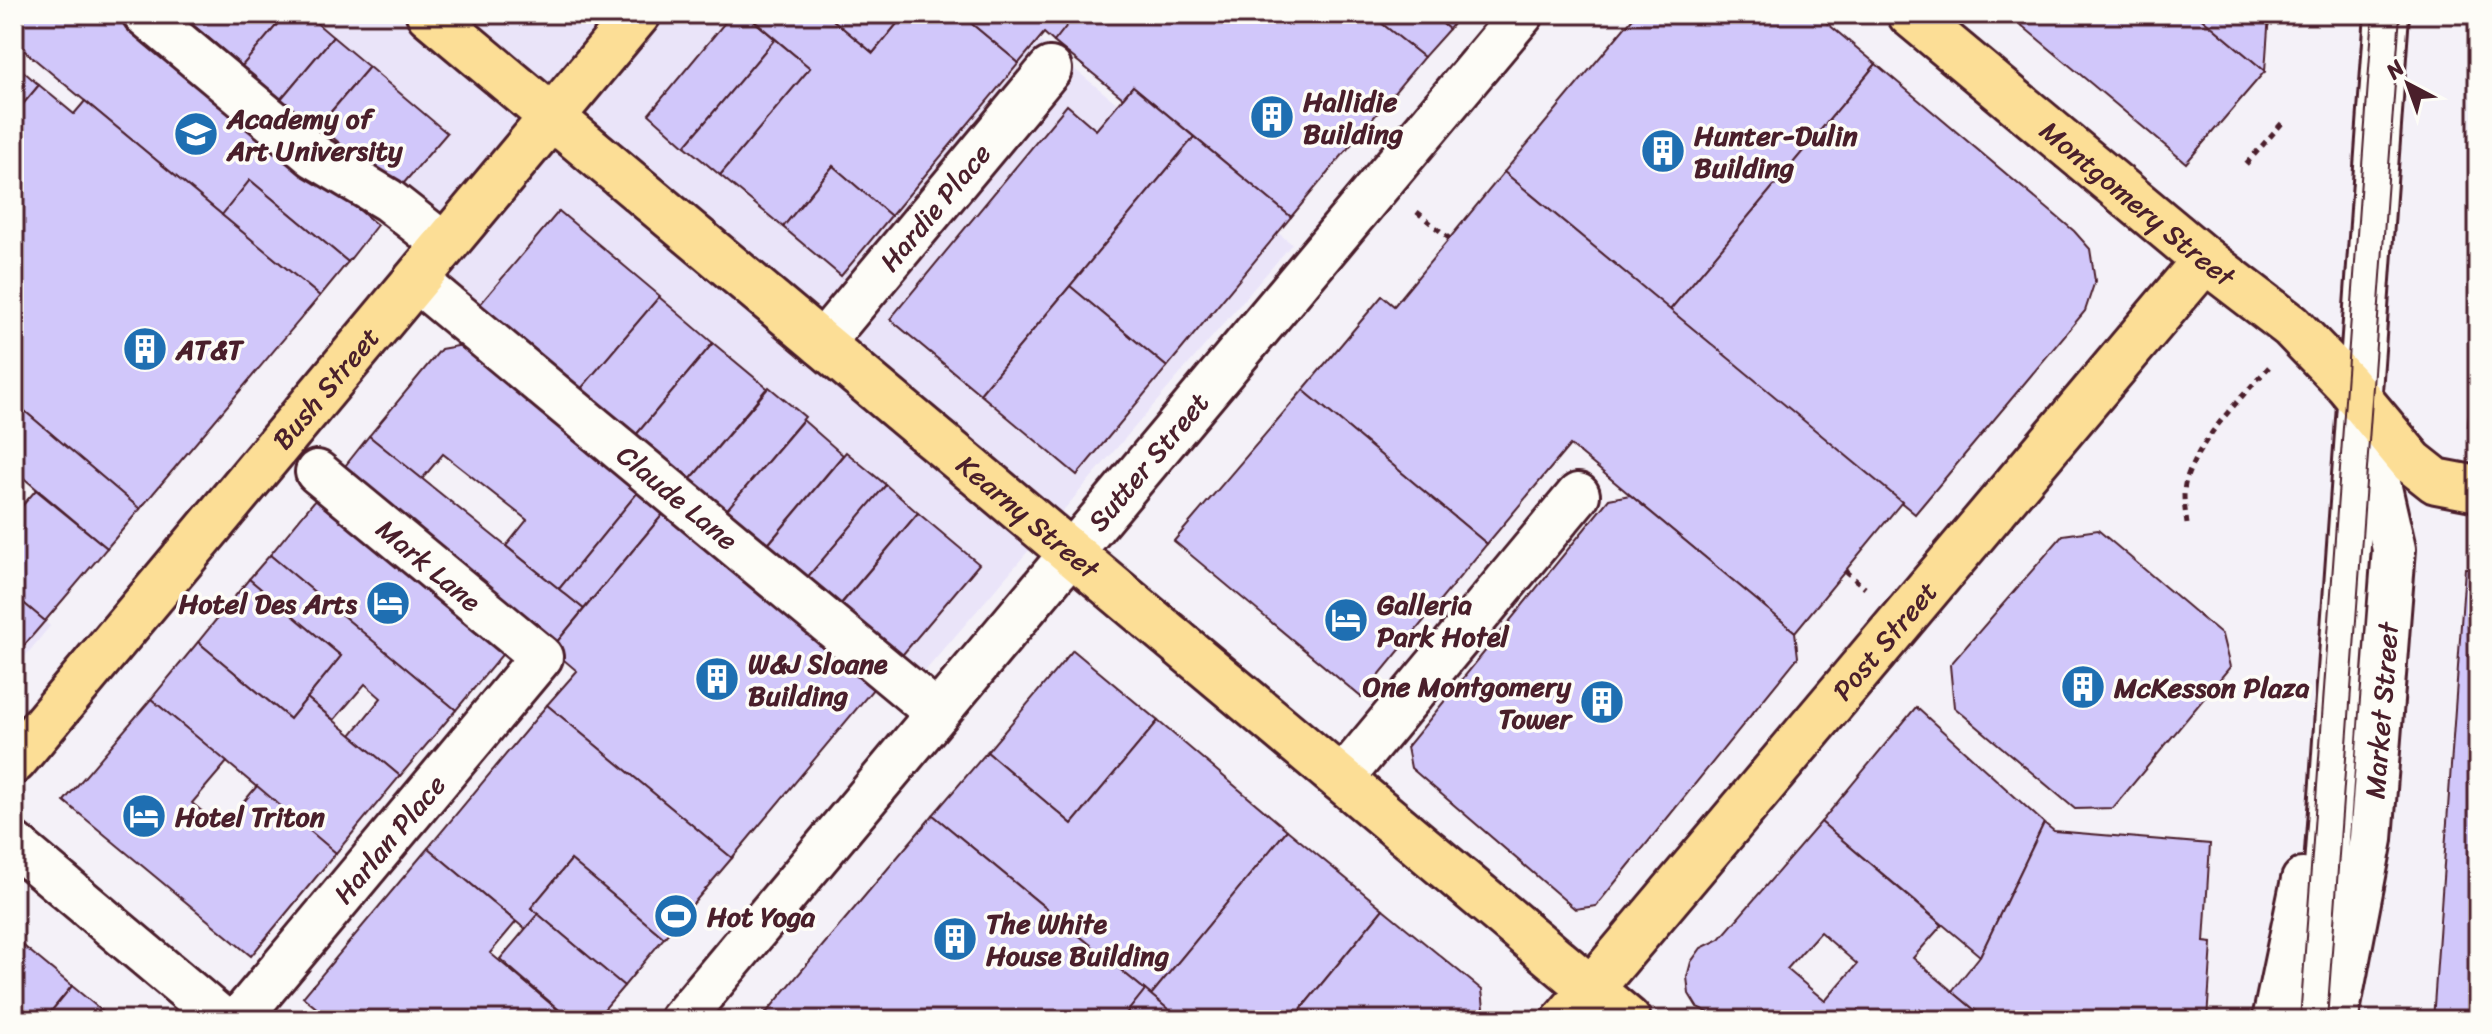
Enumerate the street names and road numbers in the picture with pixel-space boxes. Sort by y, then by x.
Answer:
street label: Montgomery Street [2028,108,2247,301]
street label: Hardie Place [867,132,1004,283]
street label: Bush Street [259,315,393,461]
street label: Sutter Street [1075,381,1222,543]
street label: Claude Lane [605,432,749,563]
street label: Kearny Street [945,442,1112,593]
street label: Mark Lane [365,506,493,625]
street label: Post Street [1819,570,1950,712]
street label: Market Street [2350,619,2413,801]
street label: Harlan Place [320,763,459,915]

